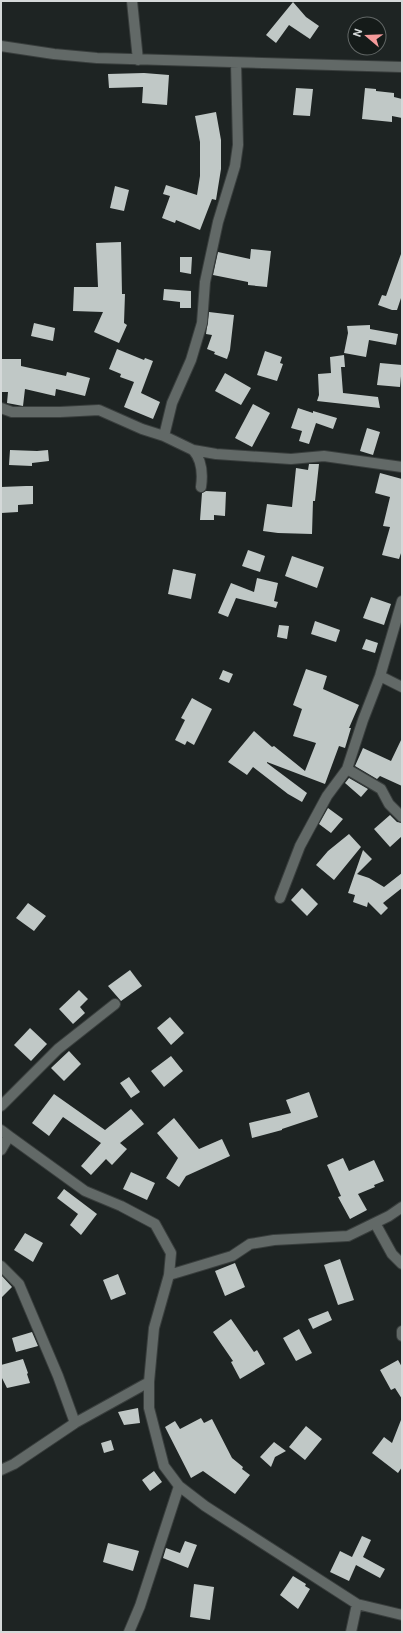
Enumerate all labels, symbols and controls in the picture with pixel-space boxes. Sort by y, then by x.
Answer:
north arrow [347,16,387,56]
text: N [351,27,366,39]

